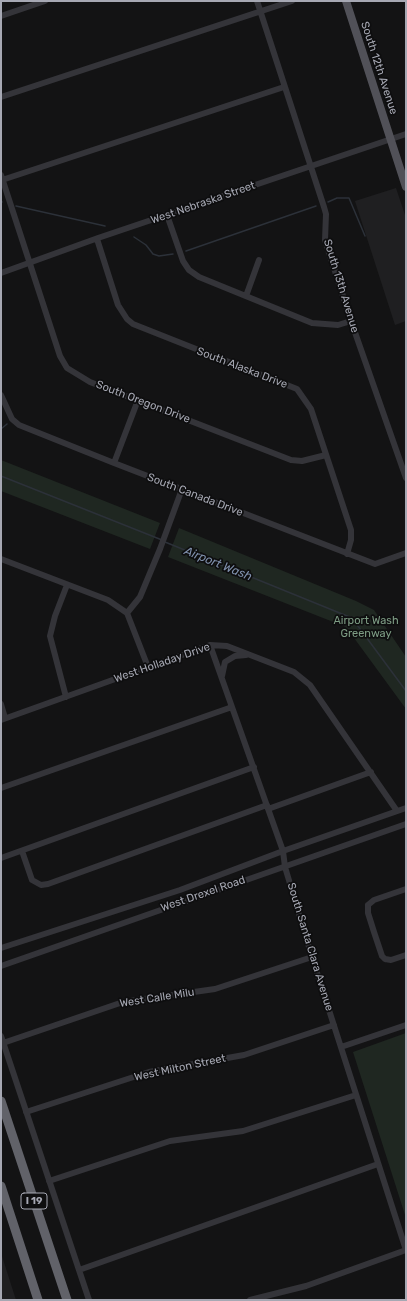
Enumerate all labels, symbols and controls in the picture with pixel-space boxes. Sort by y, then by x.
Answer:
street label: South 12th Avenue [358,20,400,116]
street label: West Nebraska Street [149,179,257,227]
street label: South 13th Avenue [321,238,361,334]
street label: South Alaska Drive [195,345,289,391]
street label: South Oregon Drive [94,378,192,426]
street label: South Canada Drive [145,471,245,519]
water label: Airport Wash [182,544,254,584]
park label: Airport Wash Greenway [333,614,399,640]
street label: West Holladay Drive [112,640,212,686]
street label: West Drexel Road [159,873,247,915]
street label: South Santa Clara Avenue [284,881,336,1013]
street label: West Calle Milu [119,986,195,1010]
street label: West Milton Street [133,1052,227,1084]
road number: I 19 [21,1193,47,1209]

